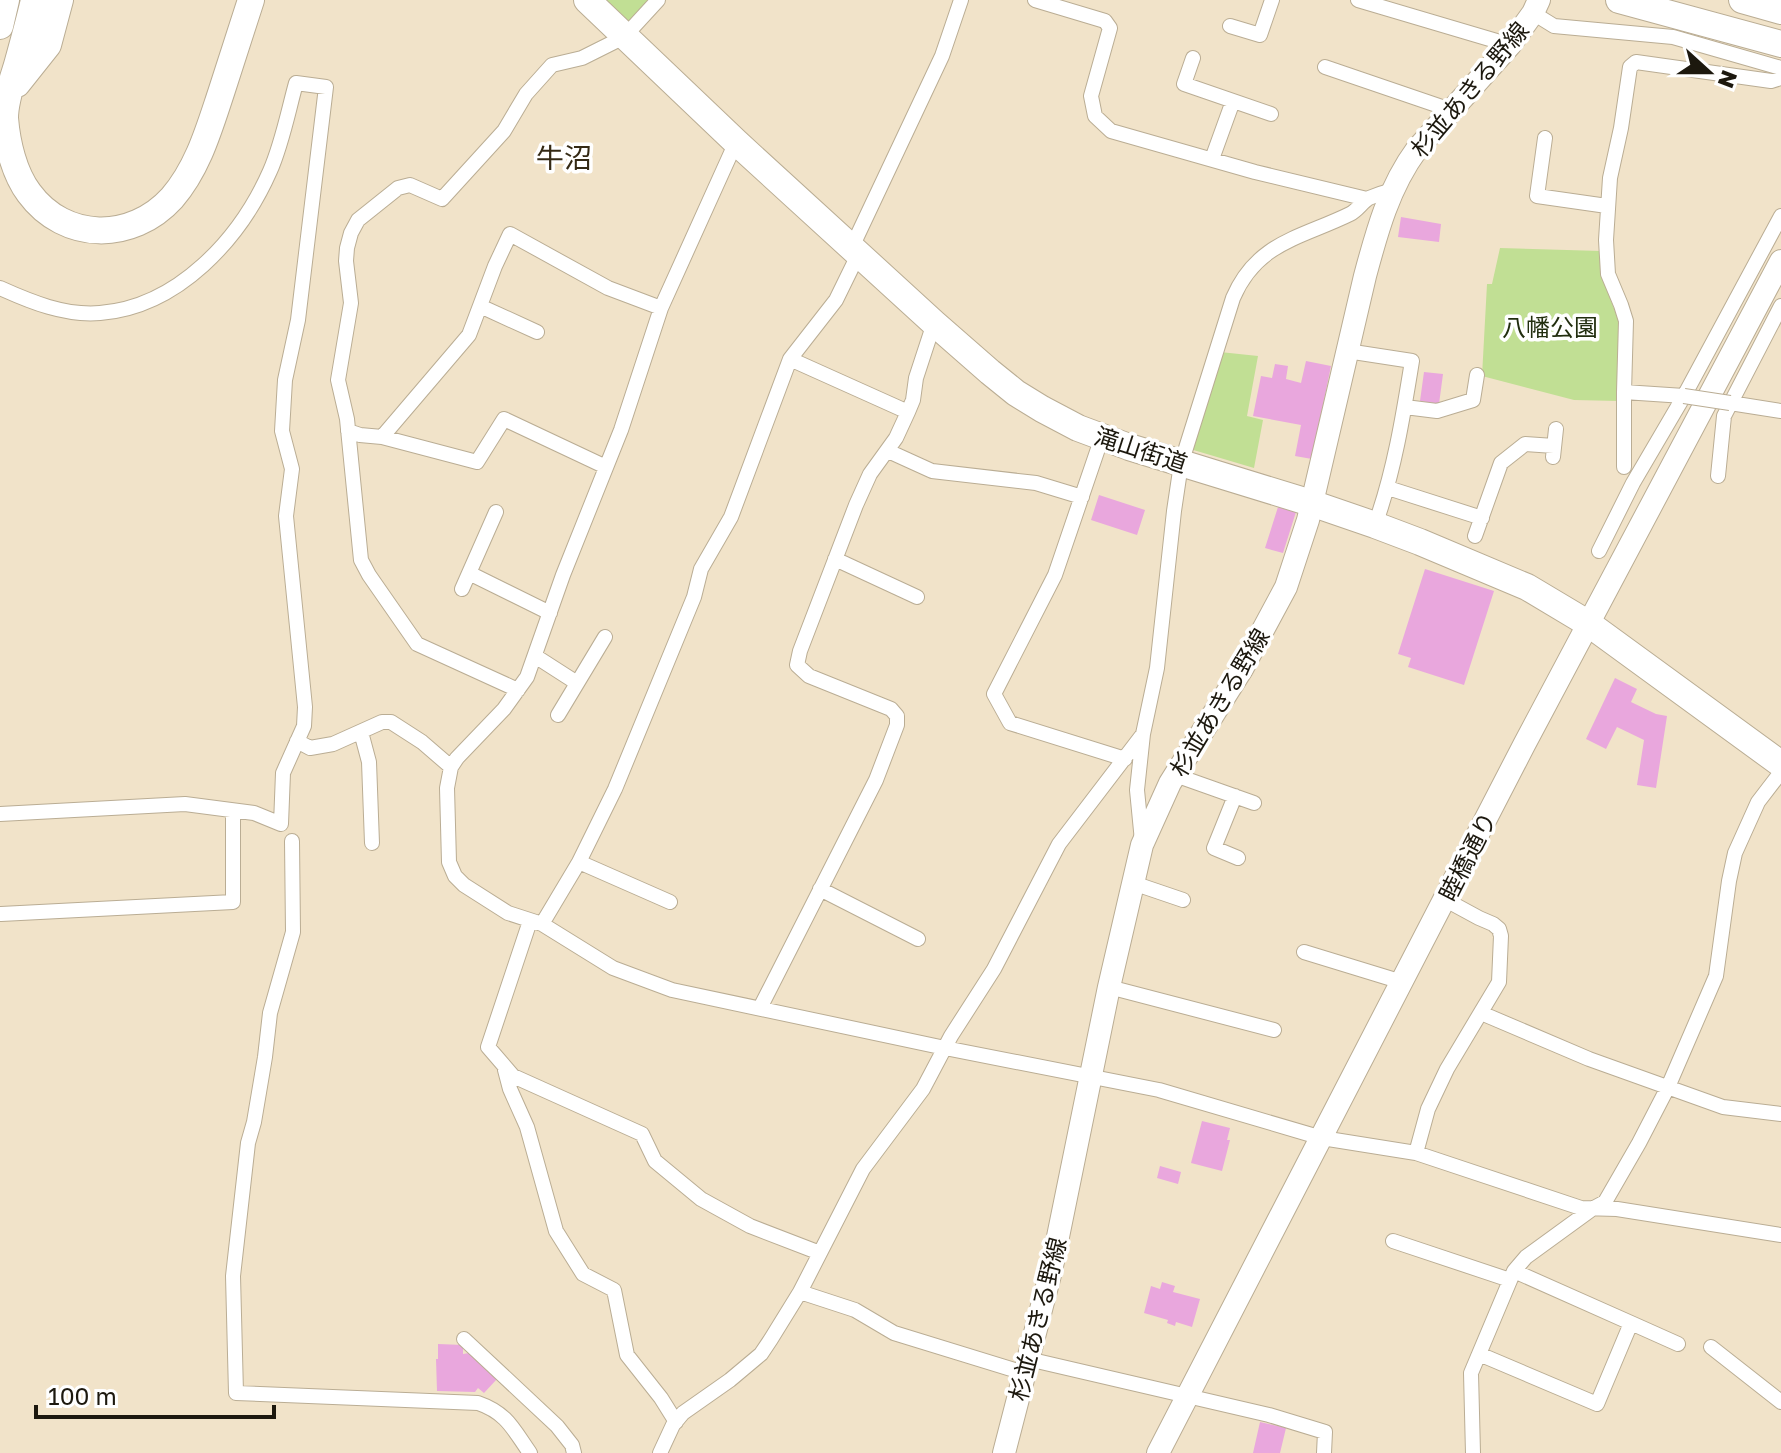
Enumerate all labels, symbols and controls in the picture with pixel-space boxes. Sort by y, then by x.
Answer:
street label: 杉並あきる野線 [1404,16,1534,162]
north arrow [1669,32,1749,112]
text: N [1713,67,1744,92]
district label: 牛沼 [536,141,592,174]
park label: 八幡公園 [1502,312,1598,341]
street label: 滝山街道 [1091,420,1191,478]
street label: 杉並あきる野線 [1163,623,1275,781]
street label: 睦橋通り [1432,807,1502,905]
street label: 杉並あきる野線 [1003,1234,1071,1404]
scale bar [36,1369,274,1419]
text: 100 m [48,1381,117,1410]

